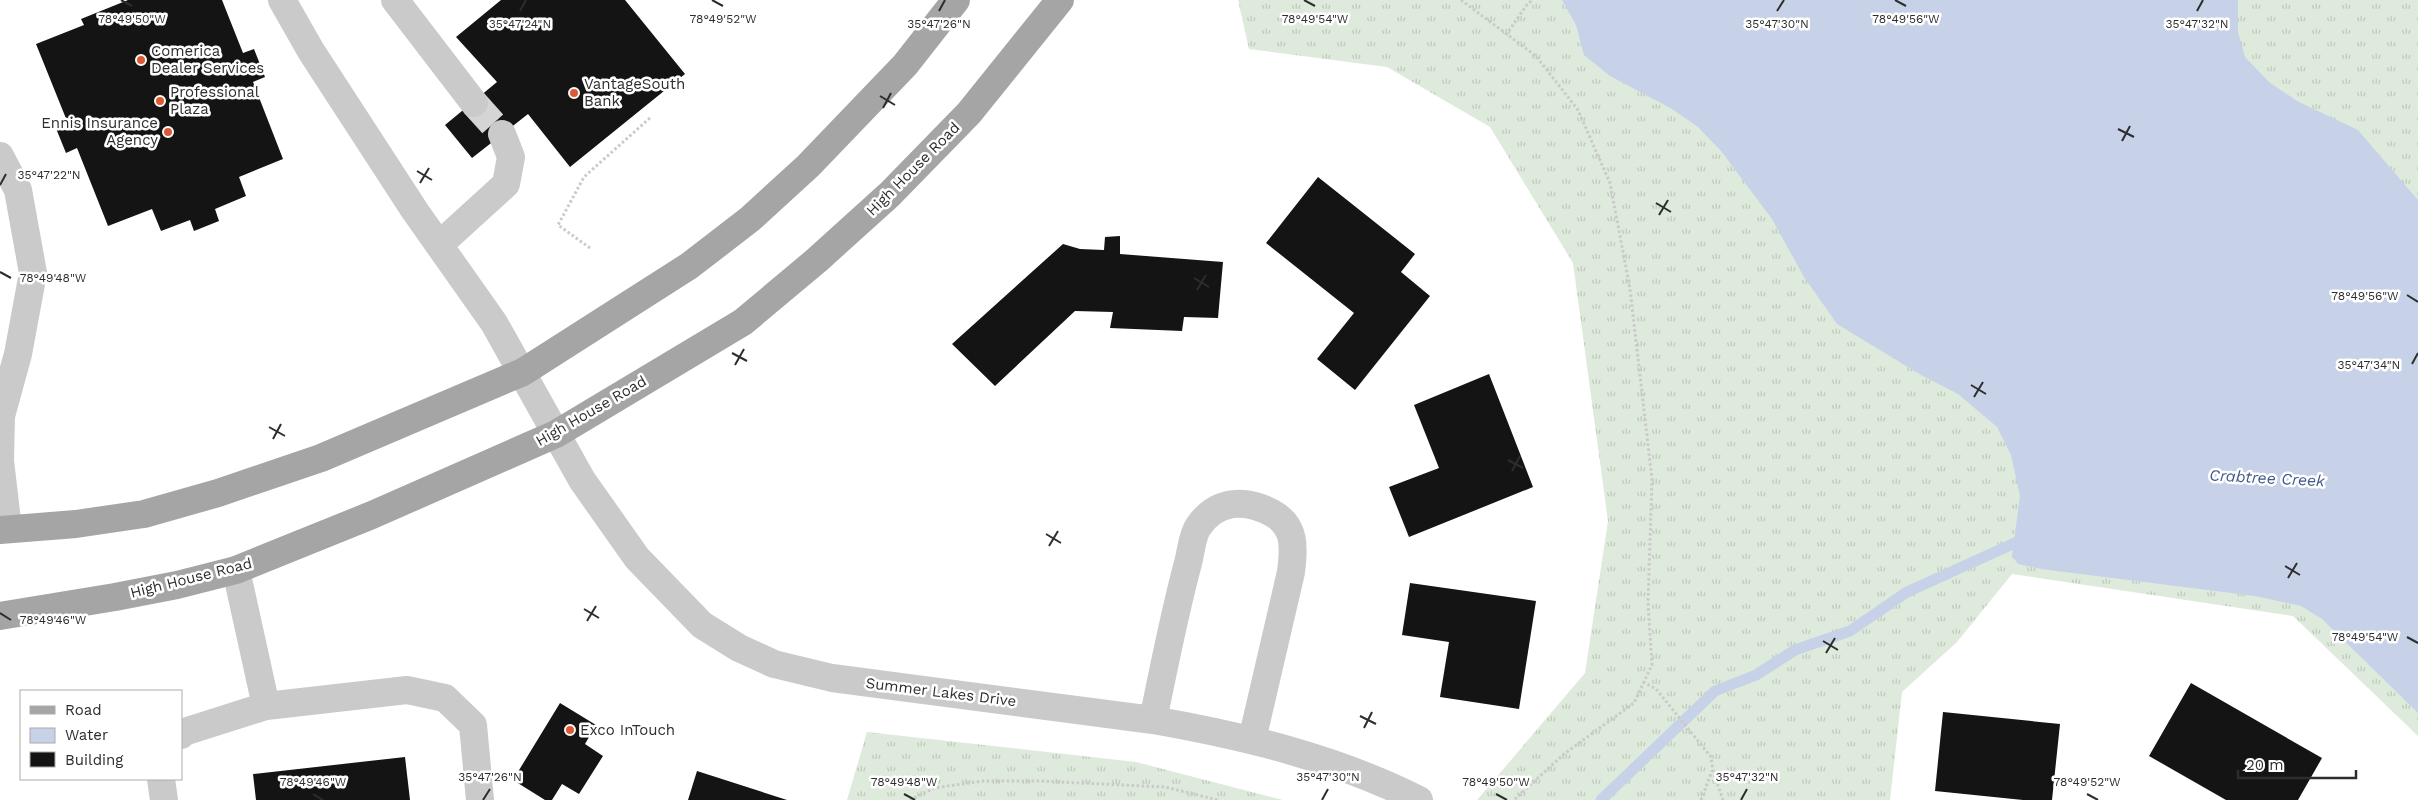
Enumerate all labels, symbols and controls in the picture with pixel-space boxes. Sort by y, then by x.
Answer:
text: 78°49'50"W [98,12,166,26]
text: 78°49'52"W [690,12,757,26]
text: 78°49'54"W [1282,12,1349,26]
text: 78°49'56"W [1872,12,1940,26]
text: 35°47'24"N [489,17,551,31]
text: 35°47'26"N [907,17,971,31]
text: 35°47'30"N [1745,17,1809,31]
text: 35°47'32"N [2165,17,2229,31]
place label: Comerica Dealer Services [151,42,264,77]
marker: Comerica Dealer Services [135,54,147,66]
place label: VantageSouth Bank [584,75,685,110]
place label: Professional Plaza [170,83,260,118]
marker: VantageSouth Bank [568,87,580,99]
marker: Professional Plaza [154,95,166,107]
place label: Ennis Insurance Agency [41,114,158,149]
street label: High House Road [863,119,963,219]
marker: Ennis Insurance Agency [162,126,174,138]
text: 35°47'22"N [17,168,81,182]
text: 78°49'48"W [20,271,87,285]
text: 78°49'56"W [2331,289,2399,303]
text: 35°47'34"N [2338,358,2400,372]
street label: High House Road [532,372,650,450]
water label: Crabtree Creek [2209,465,2327,491]
street label: High House Road [128,554,254,602]
text: 78°49'46"W [20,613,87,627]
text: 78°49'54"W [2332,630,2399,644]
street label: Summer Lakes Drive [865,674,1017,710]
legend [20,690,182,780]
text: Road [65,701,102,719]
place label: Exco InTouch [580,721,675,739]
marker: Exco InTouch [564,724,576,736]
text: Water [65,726,108,744]
scale bar [2238,748,2356,780]
text: Building [65,751,123,769]
text: 20 m [2246,756,2284,774]
text: 35°47'26"N [458,770,522,784]
text: 35°47'30"N [1296,770,1360,784]
text: 35°47'32"N [1715,770,1779,784]
text: 78°49'46"W [280,775,347,789]
text: 78°49'48"W [871,775,938,789]
text: 78°49'50"W [1462,775,1530,789]
text: 78°49'52"W [2054,775,2121,789]

